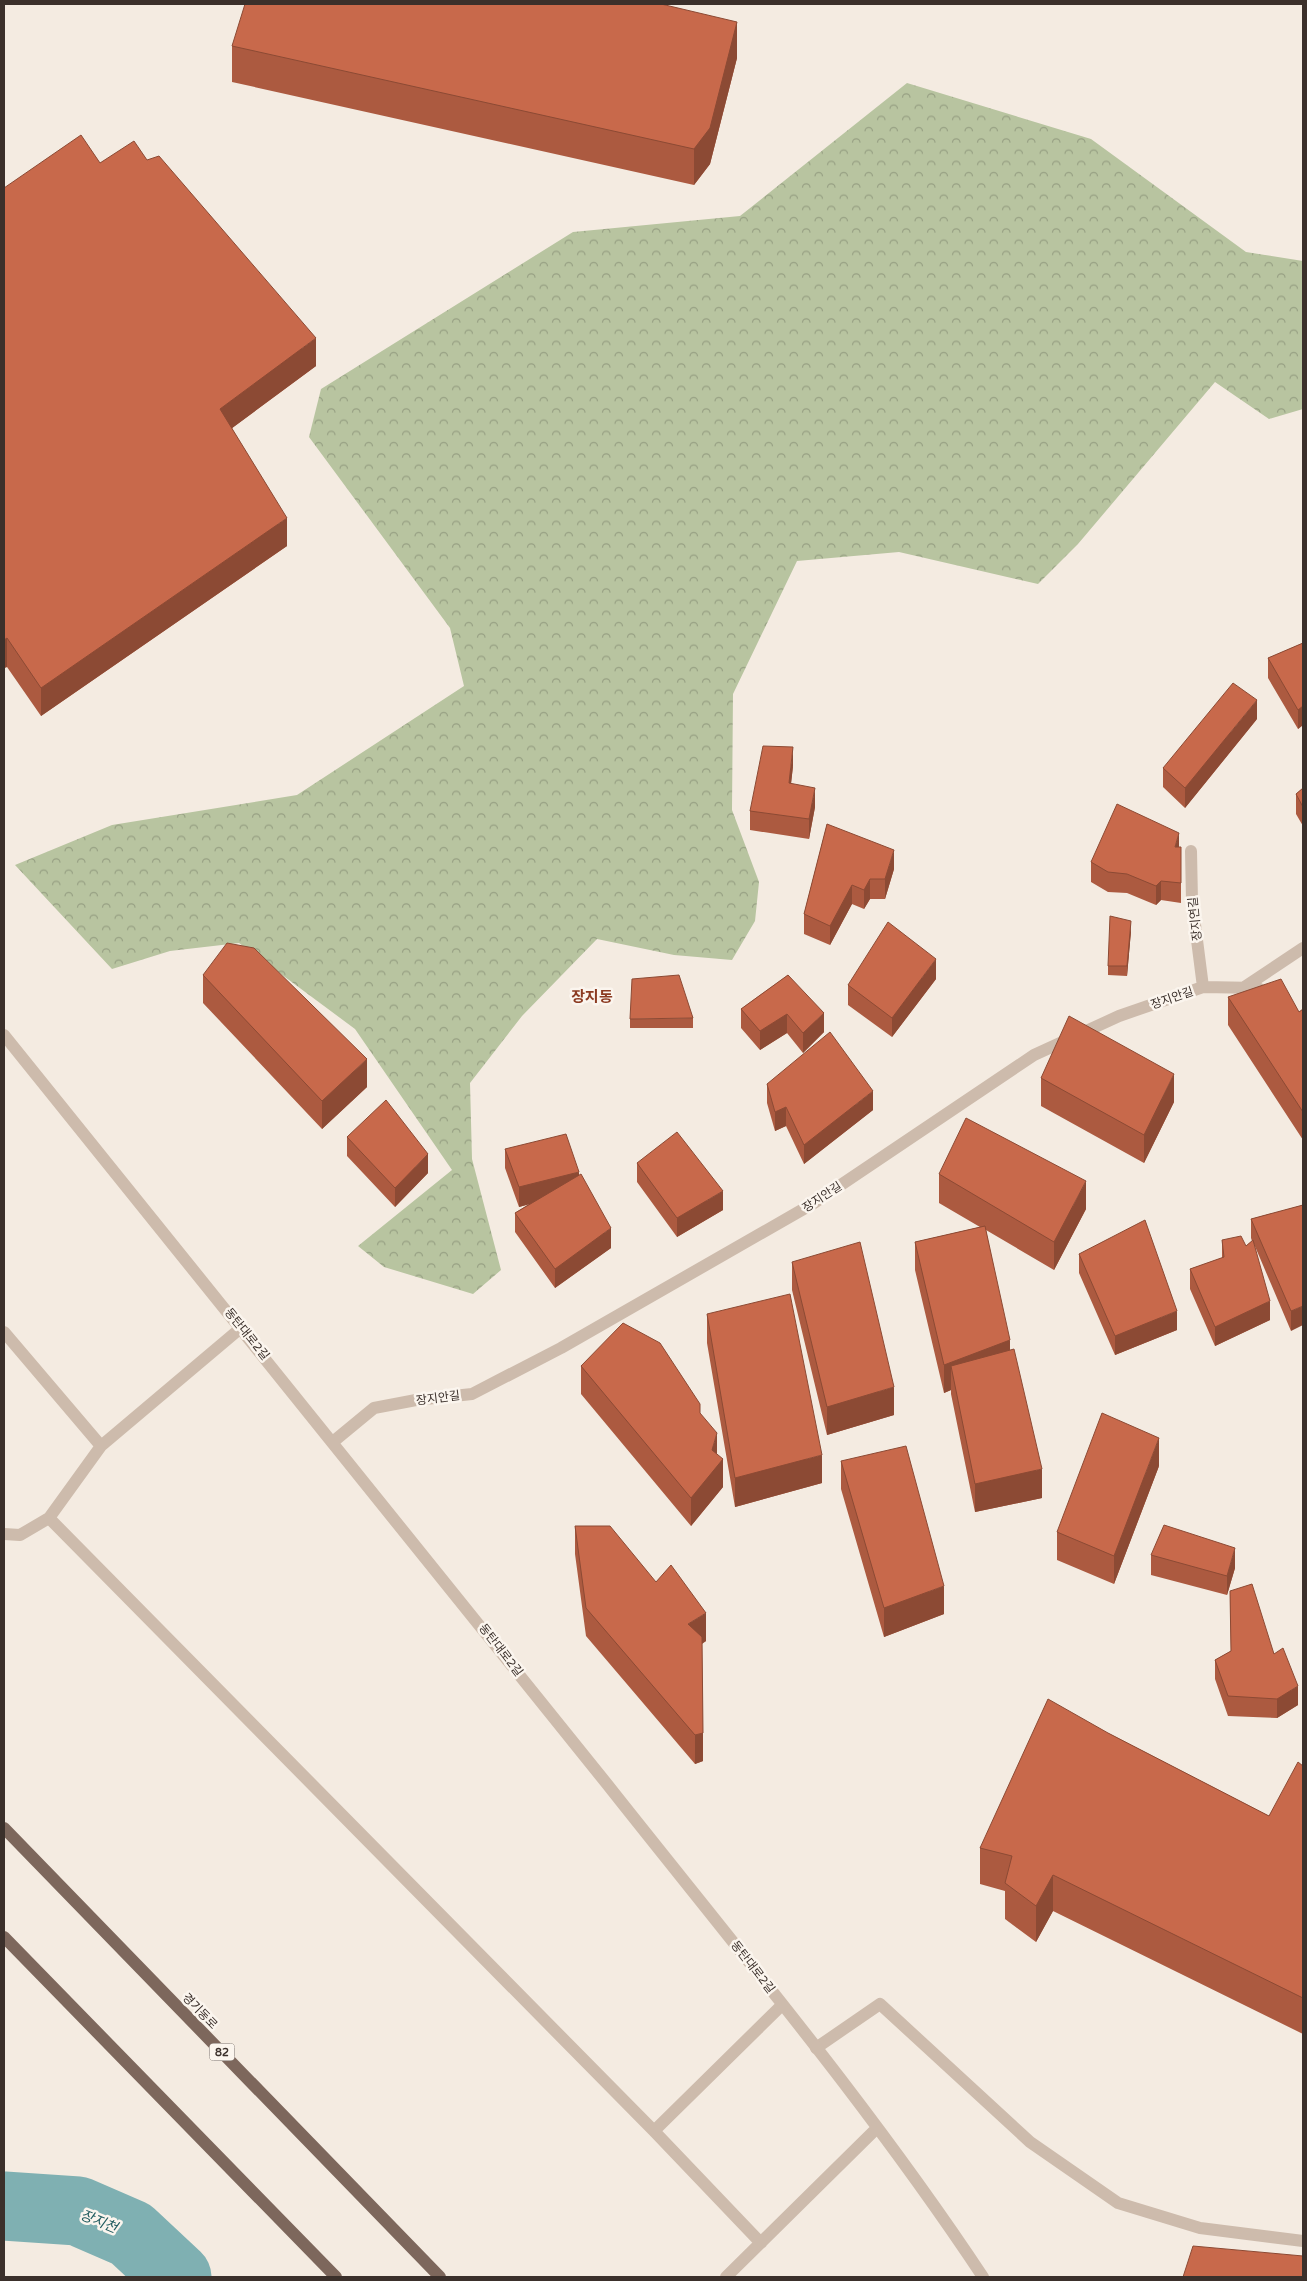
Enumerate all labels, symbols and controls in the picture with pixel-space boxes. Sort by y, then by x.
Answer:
street label: 장지연길 [1186,896,1204,942]
street label: 장지안길 [1149,984,1195,1012]
district label: 장지동 [571,988,613,1006]
street label: 장지안길 [800,1179,844,1215]
street label: 동탄대로2길 [222,1305,272,1363]
street label: 장지안길 [415,1388,461,1408]
street label: 동탄대로2길 [476,1621,526,1679]
street label: 동탄대로2길 [728,1938,778,1996]
street label: 경기동로 [180,1990,220,2032]
road number: 82 [210,2044,234,2060]
water label: 장지천 [78,2206,121,2237]

